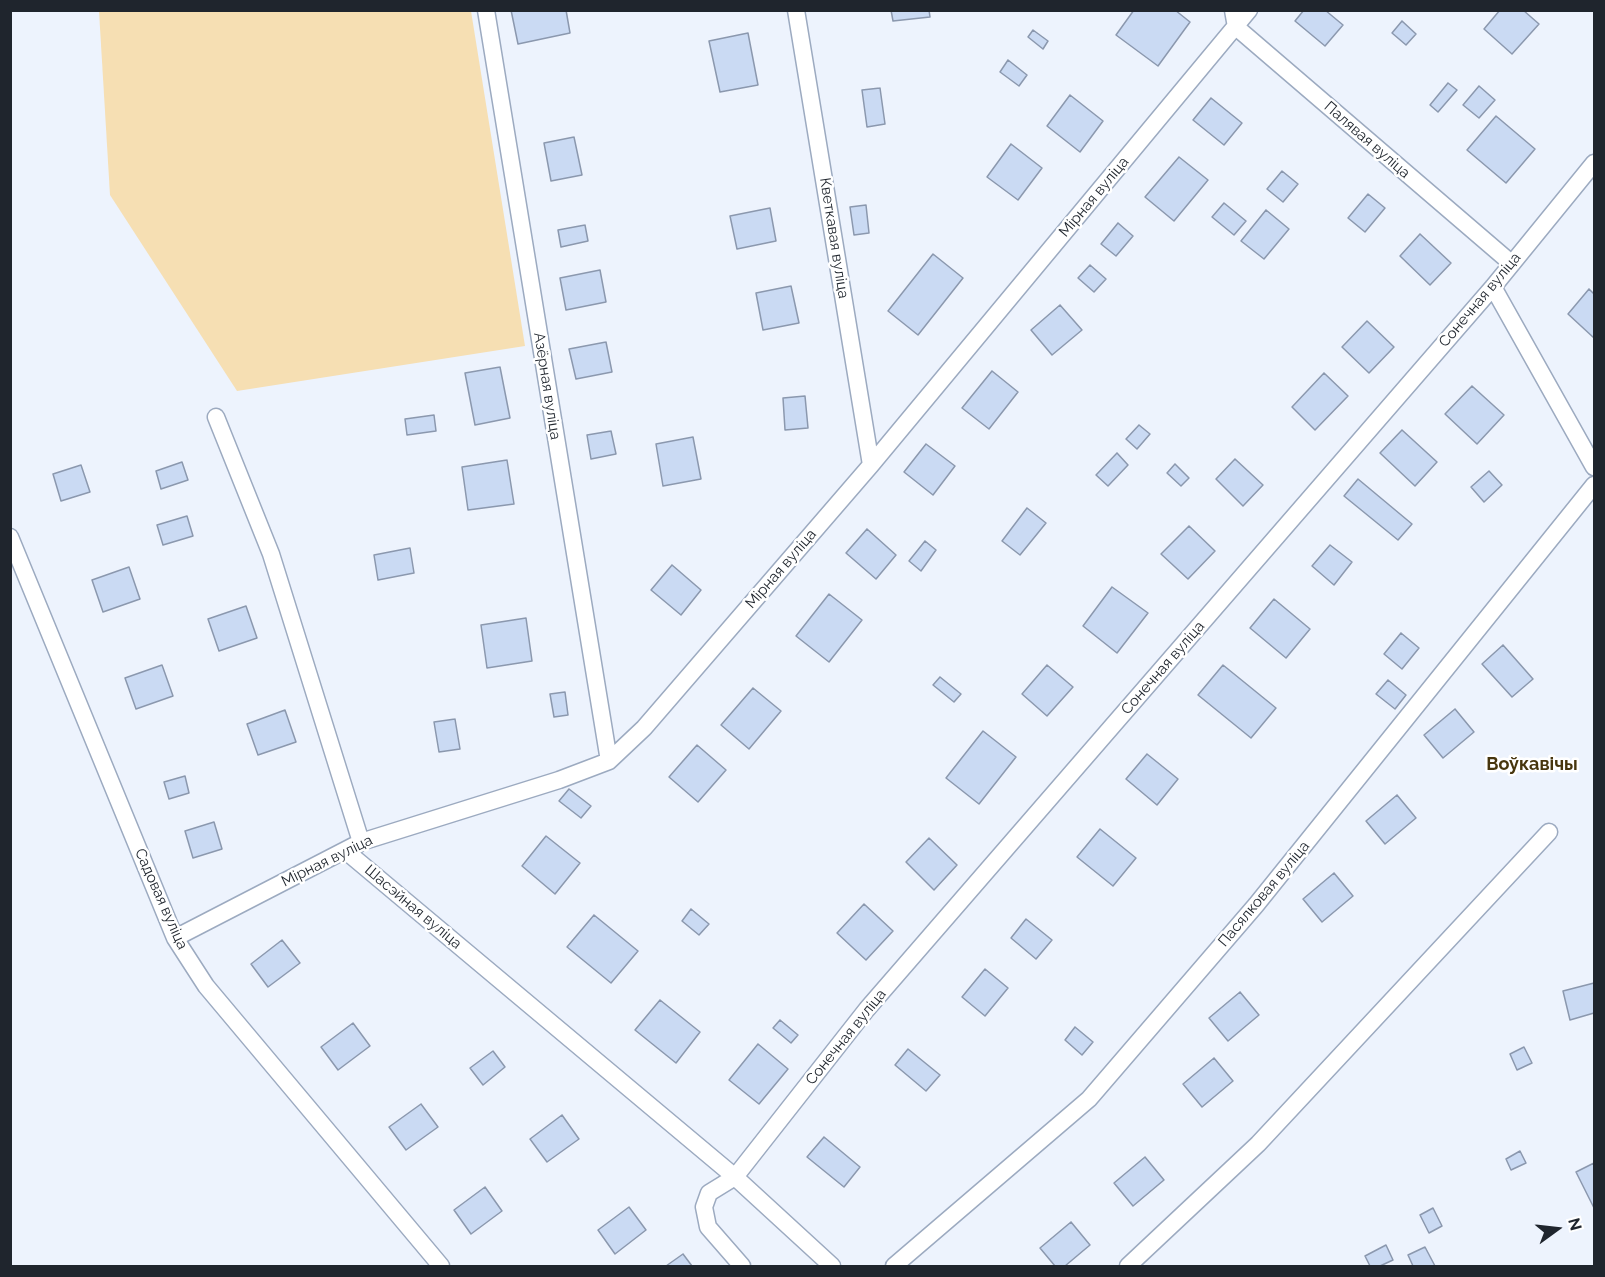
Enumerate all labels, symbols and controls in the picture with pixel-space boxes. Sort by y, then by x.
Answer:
street label: Палявая вуліца [1320,98,1414,182]
street label: Мірная вуліца [1055,153,1133,241]
street label: Кветкавая вуліца [816,176,852,300]
street label: Сонечная вуліца [1435,249,1525,351]
street label: Азёрная вуліца [530,331,564,441]
street label: Мірная вуліца [742,526,820,612]
street label: Сонечная вуліца [1118,618,1208,718]
district label: Воўкавічы [1486,754,1578,776]
street label: Мірная вуліца [279,831,375,891]
street label: Пасялковая вуліца [1215,838,1313,950]
street label: Садовая вуліца [131,846,191,952]
street label: Шасэйная вуліца [361,861,465,953]
street label: Сонечная вуліца [802,986,890,1088]
north arrow [1527,1199,1587,1259]
text: N [1564,1216,1586,1233]

